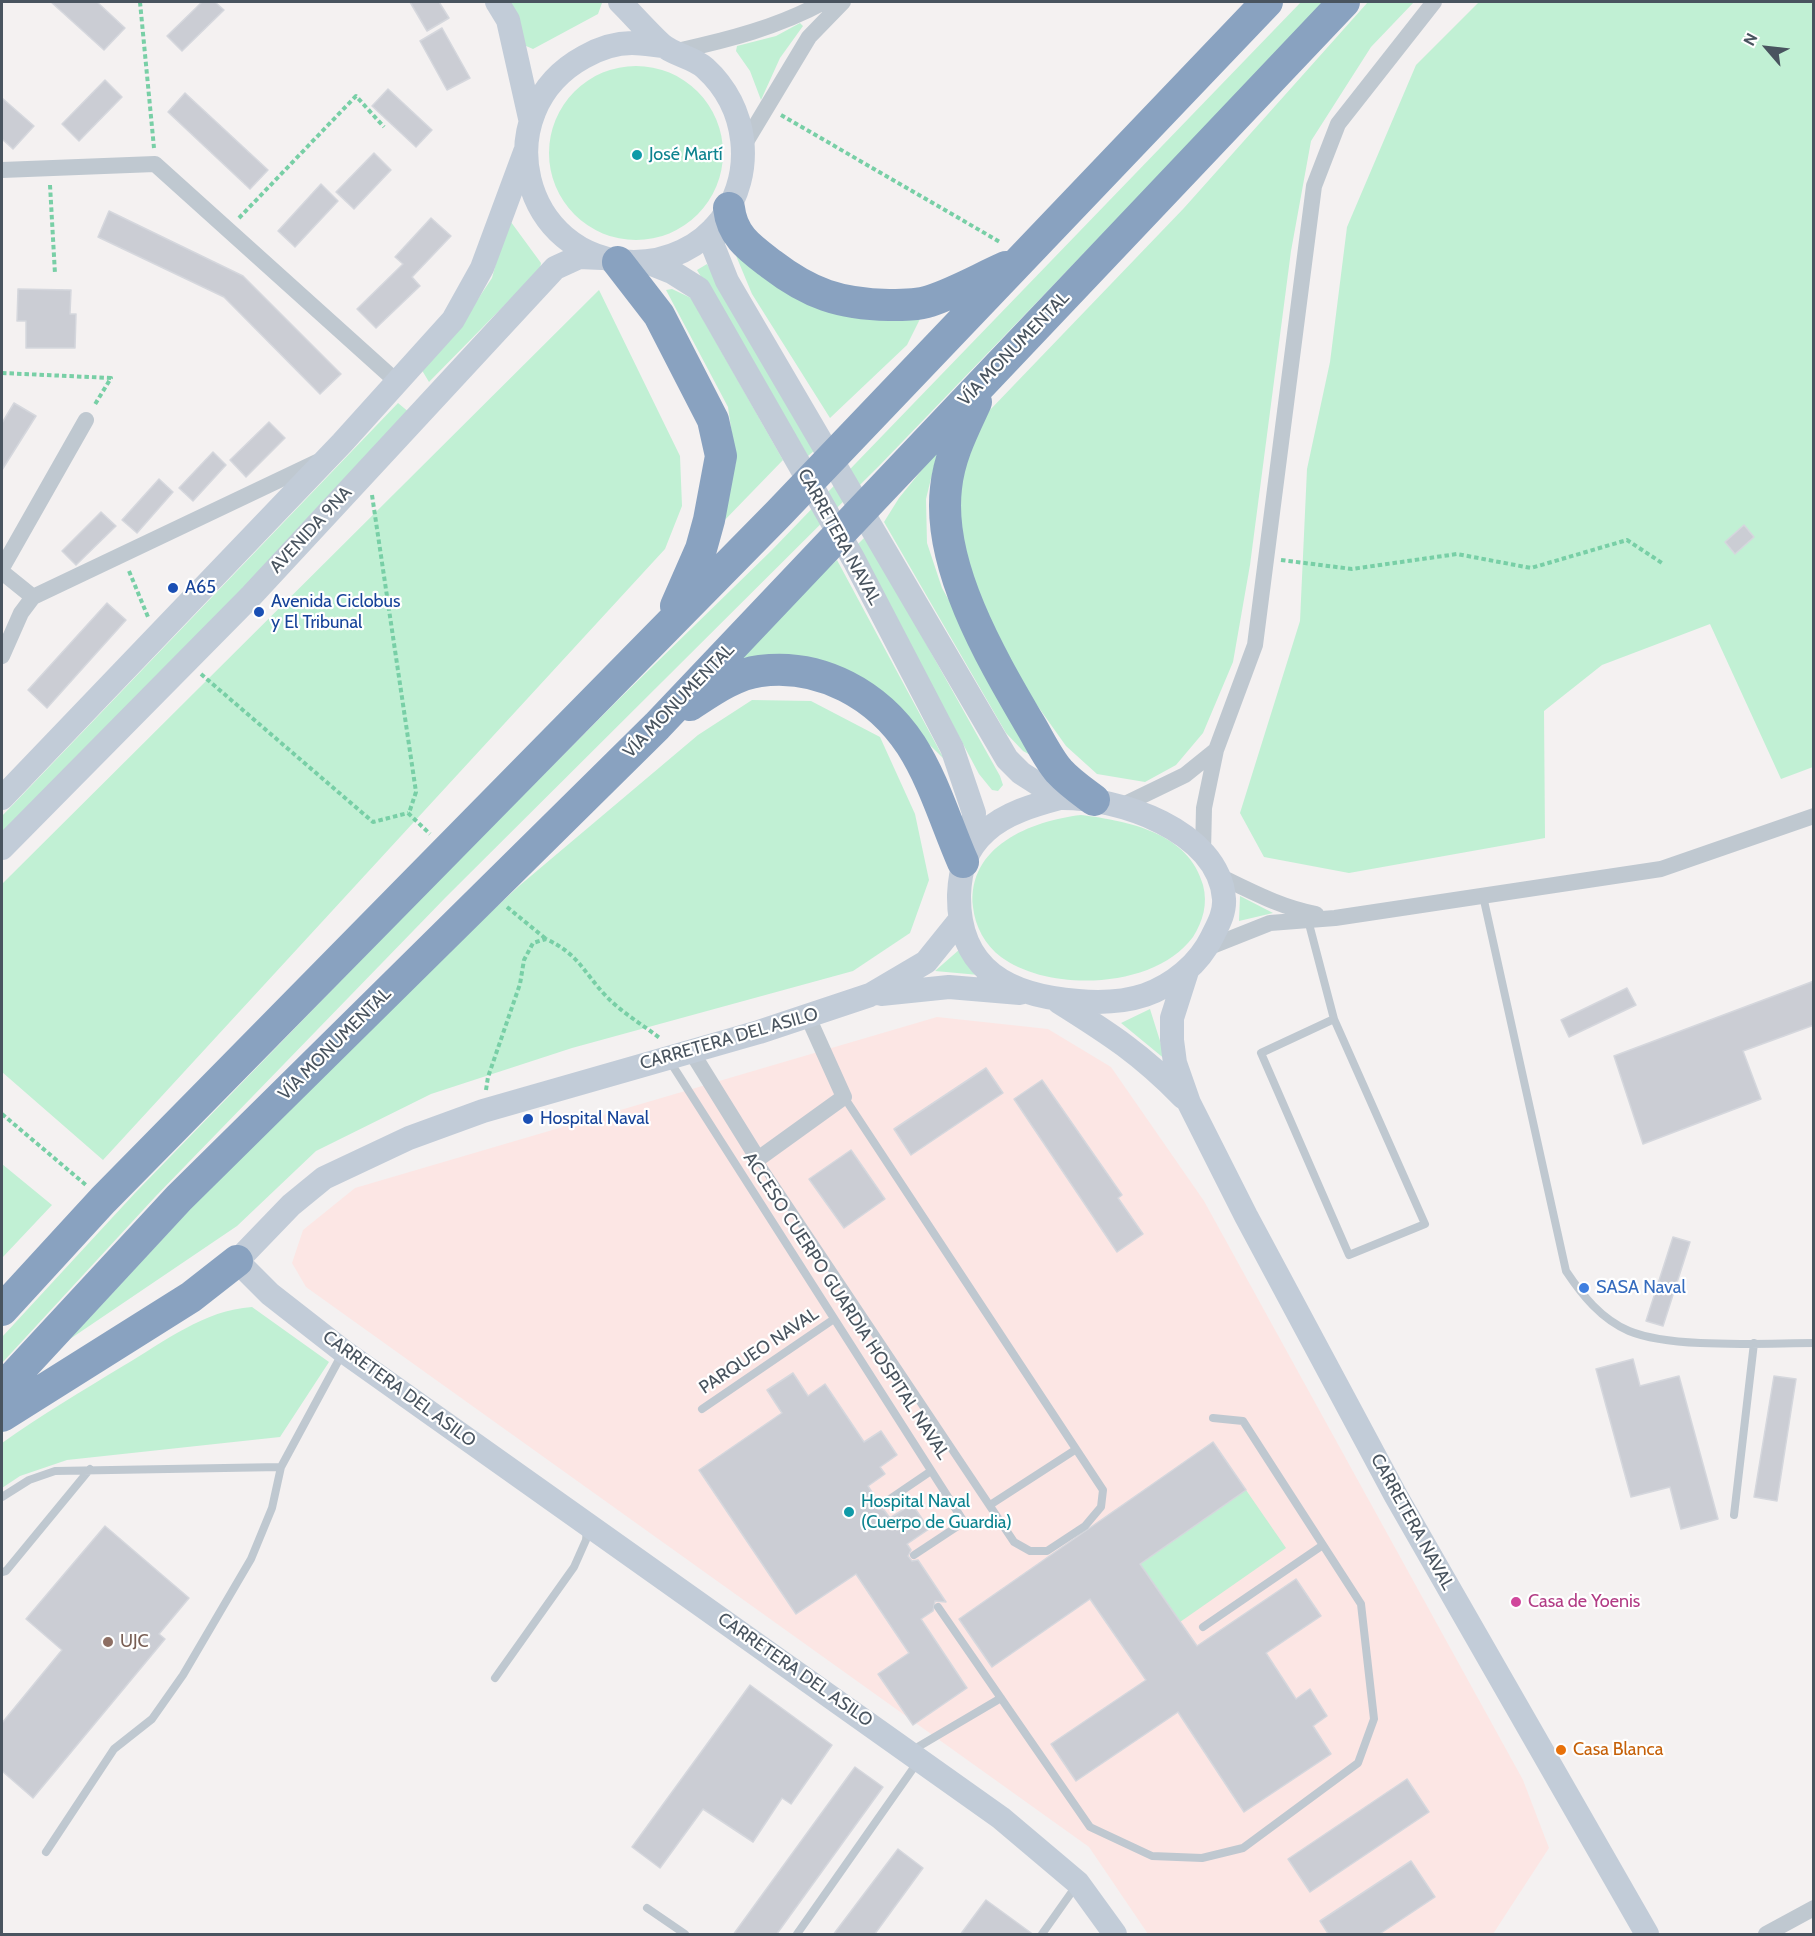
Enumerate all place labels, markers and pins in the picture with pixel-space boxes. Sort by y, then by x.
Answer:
place label: José Martí [649,144,723,166]
marker: José Martí [630,148,644,162]
place label: A65 [185,577,216,599]
marker: A65 [166,581,180,595]
place label: Avenida Ciclobus y El Tribunal [271,591,400,634]
marker: Avenida Ciclobus y El Tribunal [252,605,266,619]
place label: Hospital Naval [540,1108,649,1130]
marker: Hospital Naval [521,1112,535,1126]
place label: SASA Naval [1596,1277,1686,1299]
marker: SASA Naval [1577,1281,1591,1295]
place label: Hospital Naval (Cuerpo de Guardia) [861,1491,1012,1534]
marker: Hospital Naval (Cuerpo de Guardia) [842,1505,856,1519]
place label: Casa de Yoenis [1528,1591,1640,1613]
marker: Casa de Yoenis [1509,1595,1523,1609]
place label: UJC [120,1631,149,1653]
marker: UJC [101,1635,115,1649]
place label: Casa Blanca [1573,1739,1663,1761]
marker: Casa Blanca [1554,1743,1568,1757]

